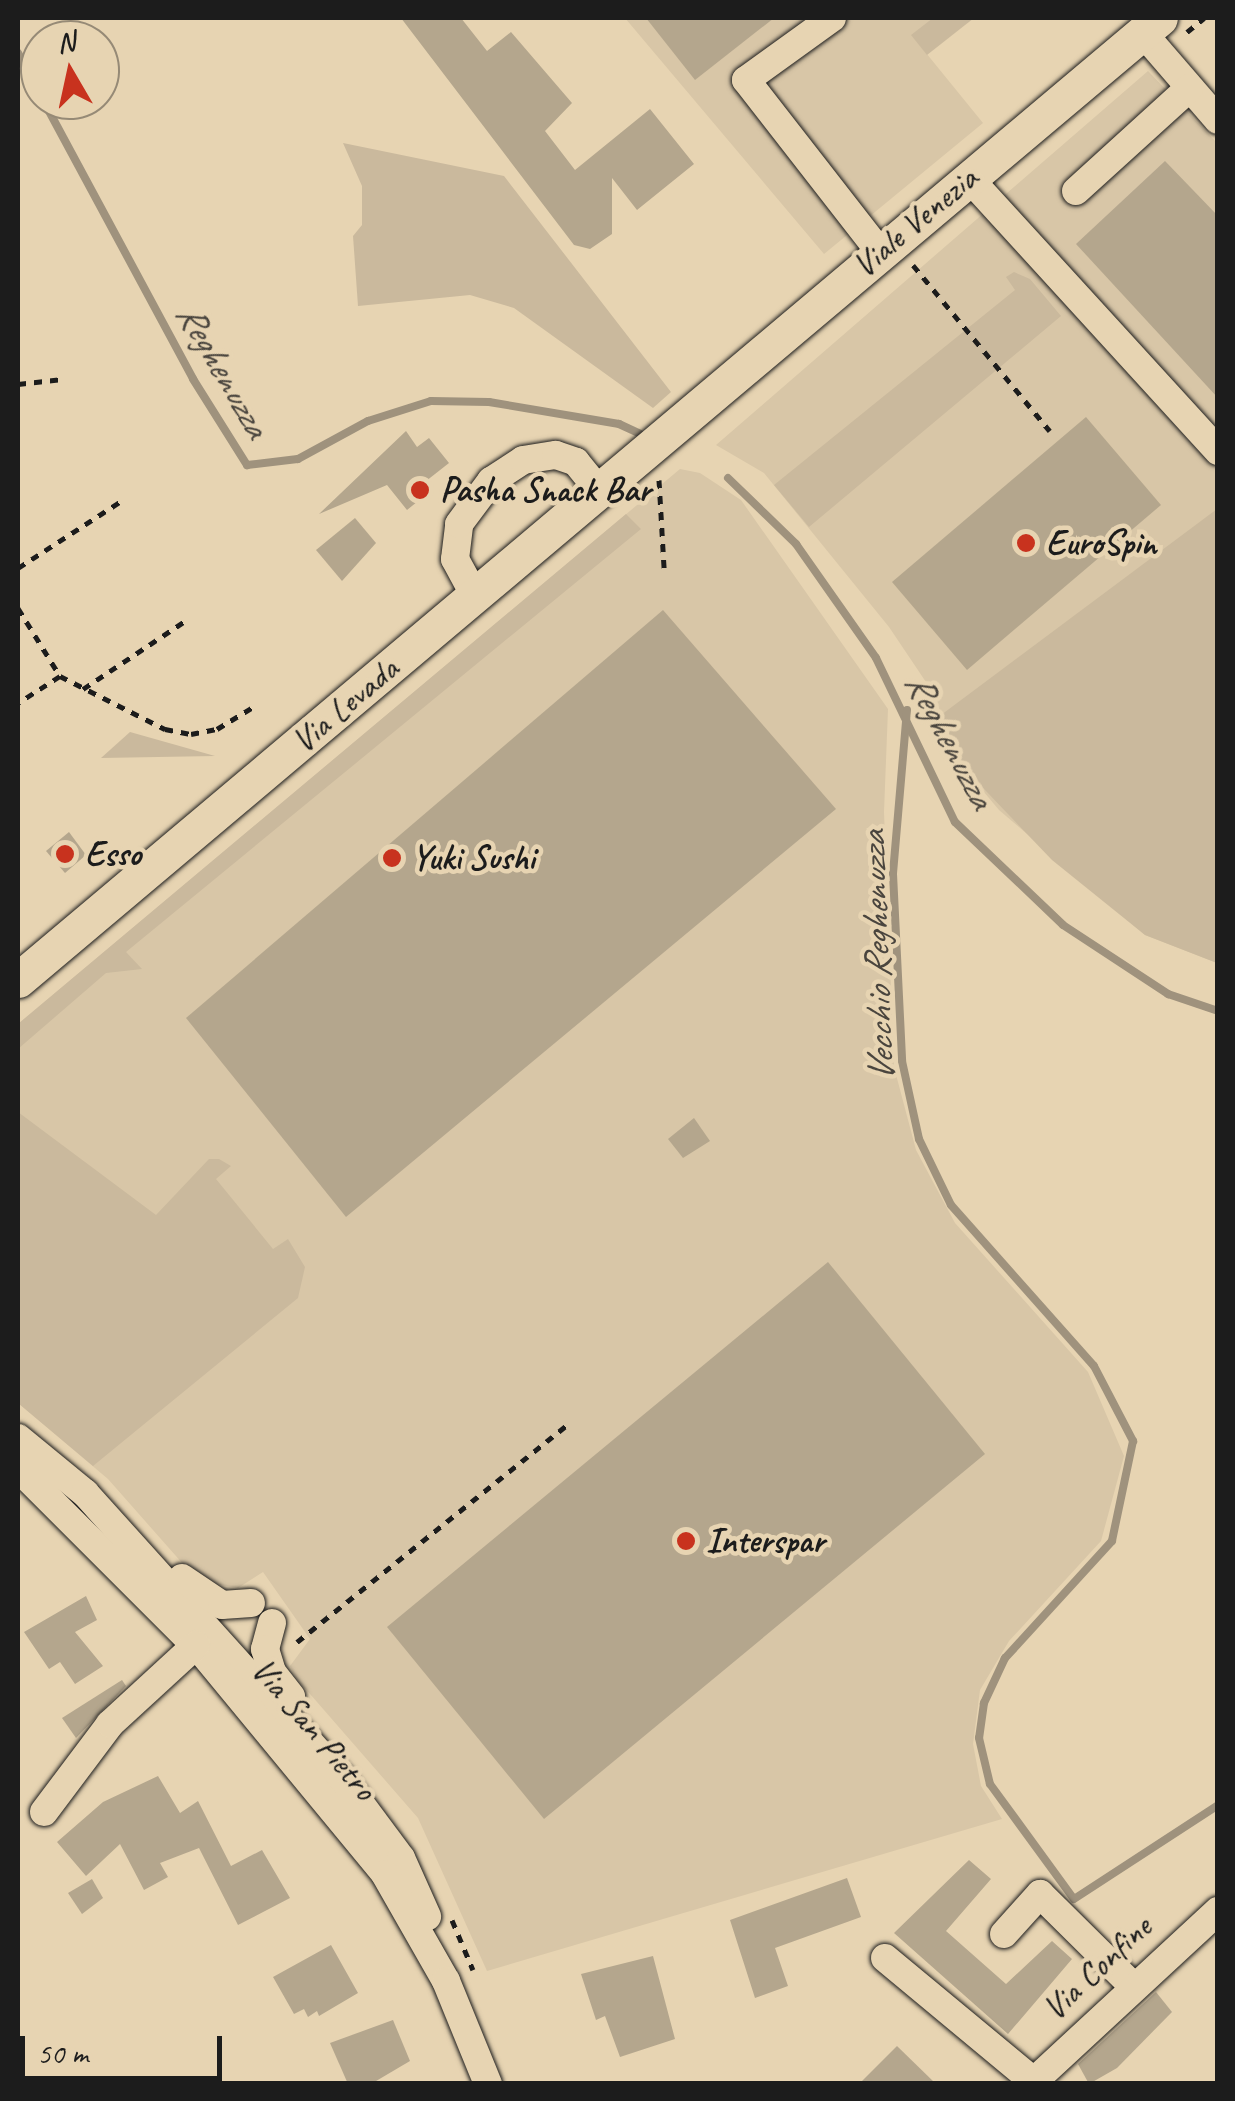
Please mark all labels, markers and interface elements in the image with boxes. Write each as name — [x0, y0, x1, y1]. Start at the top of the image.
north arrow — [20, 20, 120, 120]
text: N — [54, 23, 77, 60]
street label: Viale Venezia — [844, 157, 986, 287]
water label: Reghenuzza — [166, 295, 280, 445]
place label: Pasha Snack Bar — [440, 469, 651, 511]
marker: Pasha Snack Bar — [409, 479, 431, 501]
place label: EuroSpin — [1046, 522, 1156, 564]
marker: EuroSpin — [1015, 532, 1037, 554]
street label: Via Levada — [283, 648, 407, 762]
water label: Reghenuzza — [895, 664, 1005, 816]
water label: Vecchio Reghenuzza — [850, 831, 904, 1083]
place label: Esso — [85, 833, 141, 875]
place label: Yuki Sushi — [412, 837, 534, 879]
marker: Esso — [54, 843, 76, 865]
marker: Yuki Sushi — [381, 847, 403, 869]
place label: Interspar — [706, 1520, 824, 1562]
marker: Interspar — [675, 1530, 697, 1552]
street label: Via San Pietro — [242, 1649, 386, 1809]
street label: Via Confine — [1034, 1907, 1160, 2029]
scale bar — [25, 2016, 228, 2078]
text: 50 m — [37, 2034, 88, 2072]

